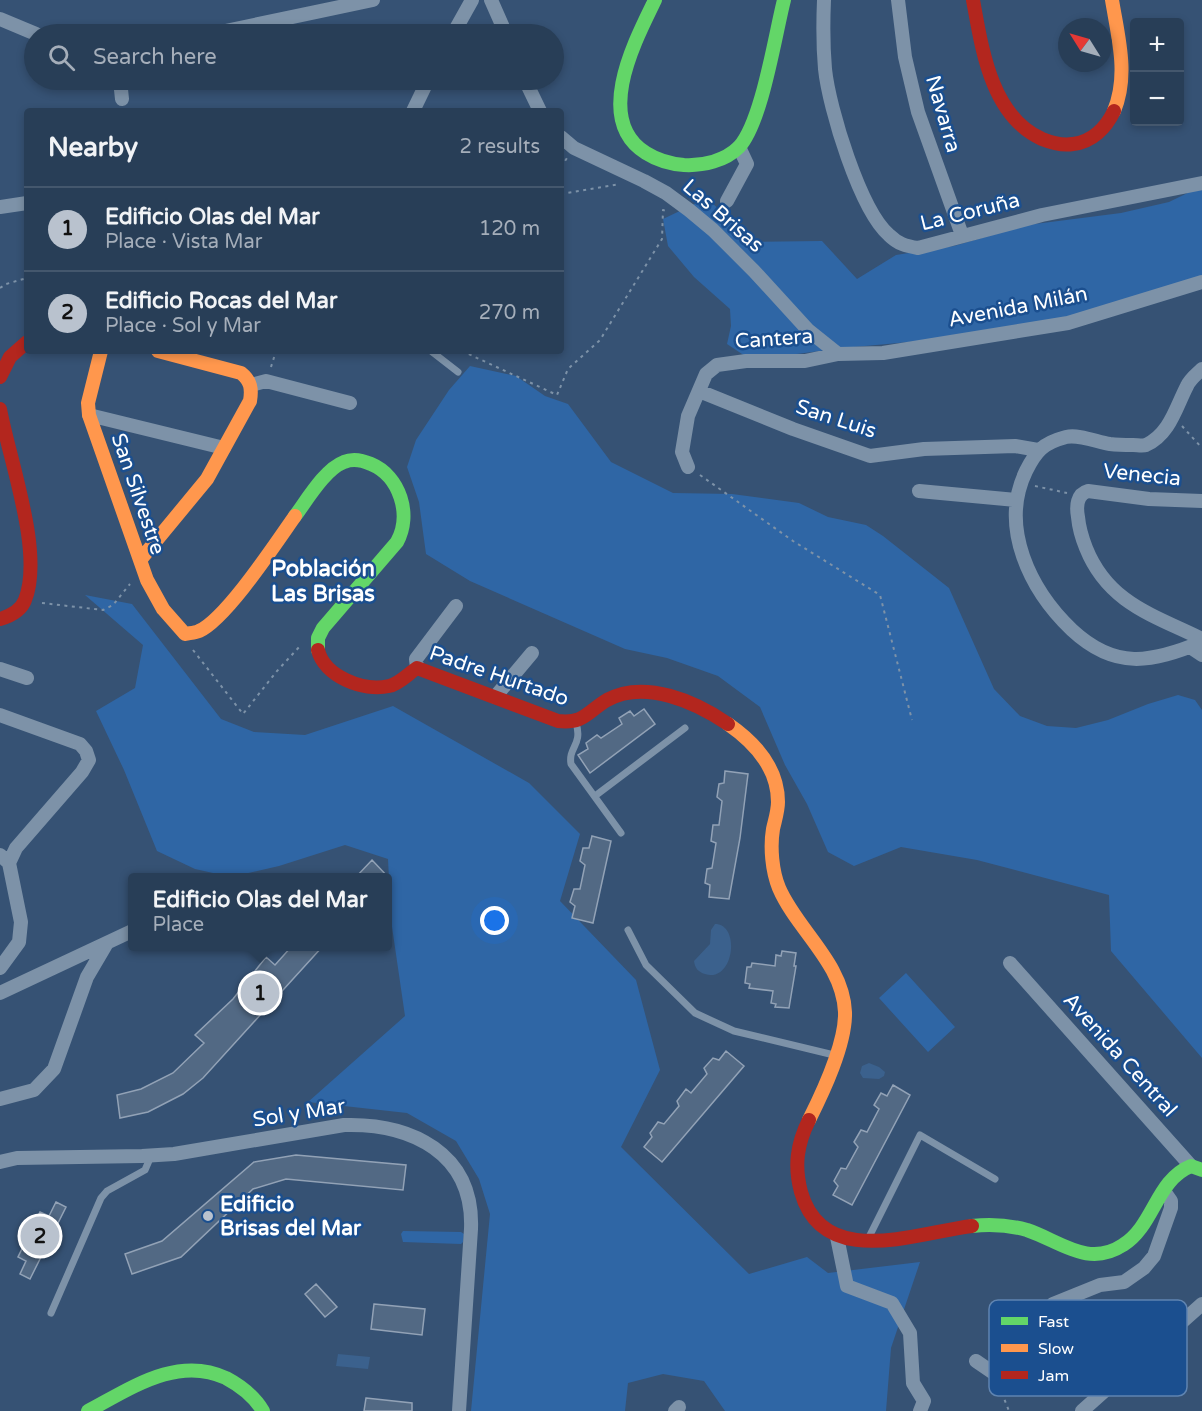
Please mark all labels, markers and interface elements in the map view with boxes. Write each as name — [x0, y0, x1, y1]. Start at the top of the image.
north arrow — [1058, 18, 1112, 72]
map controls — [1130, 18, 1184, 126]
button: + — [1130, 18, 1184, 72]
search box — [24, 24, 564, 90]
icon: search — [45, 41, 78, 74]
text: Search here — [93, 44, 217, 70]
button: − — [1130, 72, 1184, 126]
street label: Navarra — [920, 73, 966, 155]
text: Nearby — [48, 132, 138, 163]
text: 2 results — [460, 135, 540, 159]
street label: Las Brisas — [677, 174, 769, 258]
street label: La Coruña — [918, 188, 1022, 236]
text: Edificio Olas del Mar — [105, 204, 320, 230]
text: 1 — [61, 217, 74, 241]
text: 120 m — [479, 217, 540, 241]
text: Place · Vista Mar — [105, 230, 263, 254]
street label: Avenida Milán — [946, 281, 1090, 333]
text: Edificio Rocas del Mar — [105, 288, 337, 314]
text: 2 — [61, 301, 74, 325]
text: 270 m — [479, 301, 540, 325]
text: Place · Sol y Mar — [105, 314, 261, 338]
street label: Cantera — [734, 324, 814, 354]
street label: San Luis — [793, 394, 879, 444]
street label: San Silvestre — [106, 430, 170, 558]
street label: Venecia — [1102, 458, 1182, 492]
district label: Población Las Brisas — [271, 556, 375, 607]
street label: Padre Hurtado — [426, 640, 572, 712]
popup — [128, 873, 392, 951]
text: Edificio Olas del Mar — [153, 887, 367, 913]
your location — [480, 906, 509, 935]
text: Place — [153, 913, 204, 937]
pin: 1 — [240, 970, 280, 1016]
street label: Avenida Central — [1058, 988, 1182, 1122]
street label: Sol y Mar — [251, 1093, 347, 1133]
place label: Edificio Brisas del Mar — [220, 1192, 362, 1241]
marker: Edificio Brisas del Mar — [201, 1209, 215, 1223]
pin: 2 — [20, 1214, 60, 1258]
legend — [989, 1300, 1187, 1396]
text: Fast — [1038, 1312, 1069, 1332]
text: Slow — [1038, 1339, 1074, 1359]
text: Jam — [1038, 1366, 1069, 1386]

